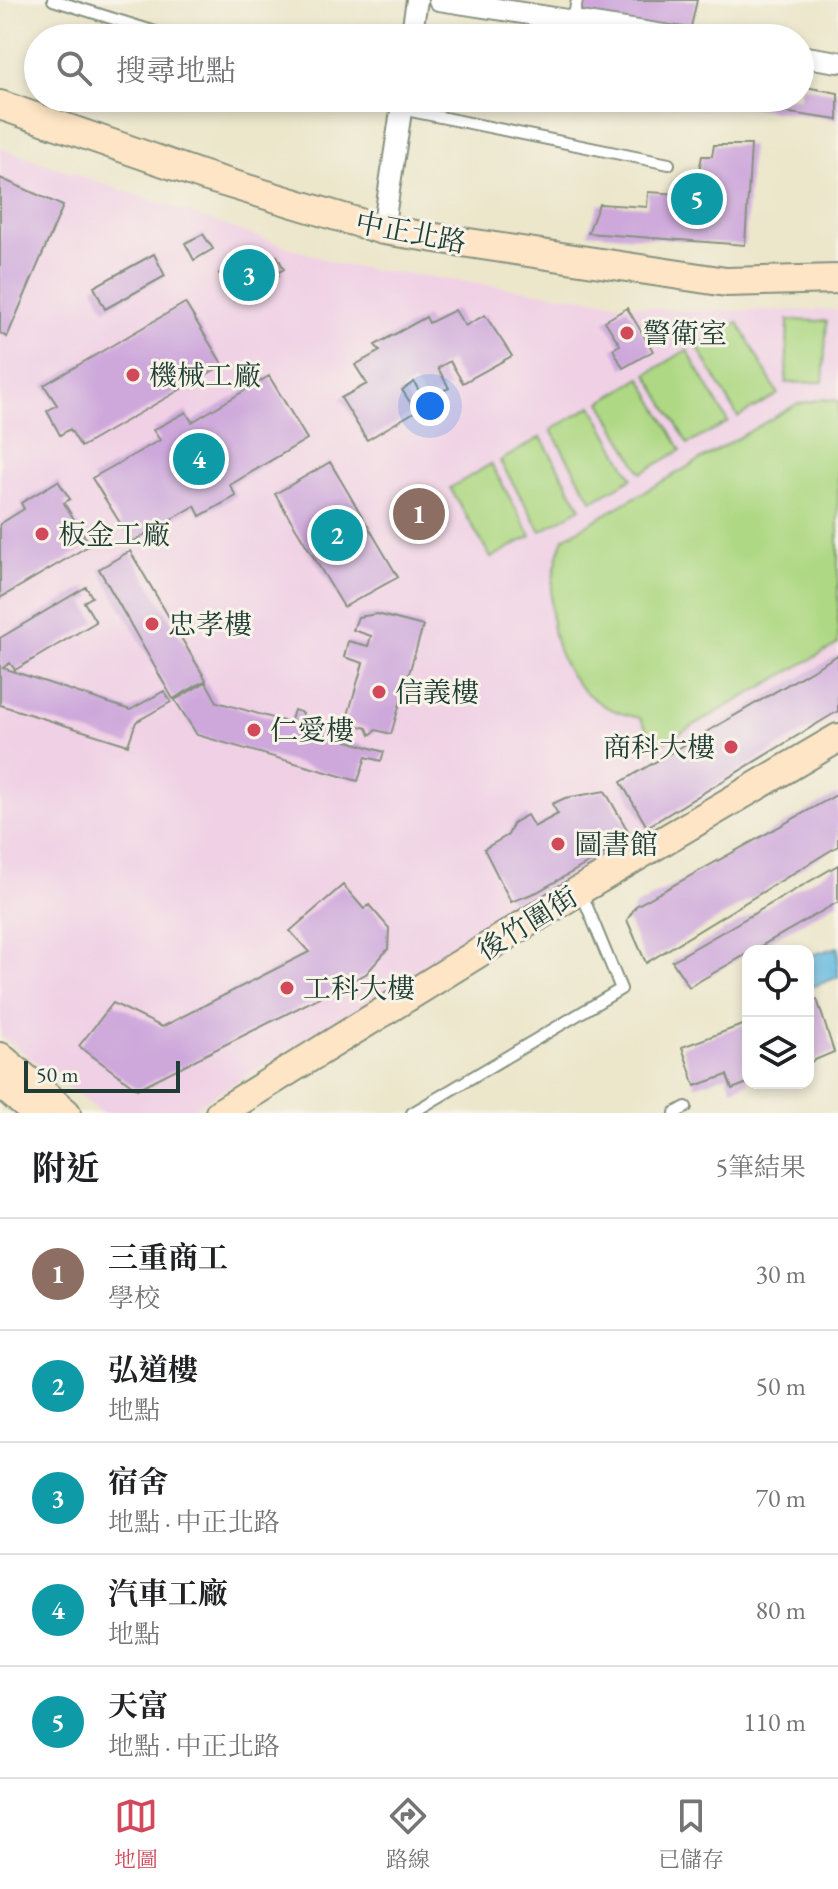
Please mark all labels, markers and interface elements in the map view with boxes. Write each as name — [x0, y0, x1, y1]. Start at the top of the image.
search box — [24, 24, 814, 112]
icon: search — [52, 46, 96, 90]
text: 搜尋地點 — [116, 51, 236, 90]
pin: 5 — [671, 169, 723, 229]
street label: 中正北路 — [353, 204, 469, 260]
pin: 3 — [223, 245, 275, 305]
place label: 警衛室 — [643, 315, 727, 351]
marker: 警衛室 — [618, 324, 636, 342]
place label: 機械工廠 — [149, 357, 261, 393]
marker: 機械工廠 — [124, 366, 142, 384]
your location — [410, 386, 450, 426]
pin: 4 — [173, 429, 225, 489]
pin: 1 — [393, 484, 445, 544]
pin: 2 — [311, 505, 363, 565]
place label: 板金工廠 — [58, 516, 170, 552]
marker: 板金工廠 — [33, 525, 51, 543]
place label: 忠孝樓 — [168, 606, 252, 642]
marker: 忠孝樓 — [143, 615, 161, 633]
place label: 信義樓 — [395, 674, 479, 710]
marker: 信義樓 — [370, 683, 388, 701]
place label: 仁愛樓 — [270, 712, 354, 748]
marker: 仁愛樓 — [245, 721, 263, 739]
place label: 商科大樓 — [603, 729, 715, 765]
marker: 商科大樓 — [722, 738, 740, 756]
place label: 圖書館 — [574, 826, 658, 862]
marker: 圖書館 — [549, 835, 567, 853]
street label: 後竹圍街 — [470, 878, 584, 968]
map controls — [742, 945, 814, 1089]
button: locate — [742, 945, 814, 1017]
place label: 工科大樓 — [303, 970, 415, 1006]
marker: 工科大樓 — [278, 979, 296, 997]
button: layers — [742, 1017, 814, 1089]
scale bar — [24, 1057, 180, 1093]
text: 50 m — [36, 1060, 79, 1089]
text: 附近 — [32, 1146, 100, 1190]
text: 5筆結果 — [716, 1150, 806, 1184]
text: 三重商工 — [108, 1238, 228, 1277]
text: 1 — [51, 1257, 65, 1291]
text: 30 m — [756, 1257, 806, 1291]
text: 學校 — [108, 1281, 160, 1315]
text: 弘道樓 — [108, 1350, 198, 1389]
text: 2 — [51, 1369, 65, 1403]
text: 50 m — [756, 1369, 806, 1403]
text: 地點 — [108, 1393, 160, 1427]
text: 宿舍 — [108, 1462, 168, 1501]
text: 3 — [51, 1481, 65, 1515]
text: 70 m — [756, 1481, 806, 1515]
text: 地點 · 中正北路 — [108, 1505, 280, 1539]
text: 汽車工廠 — [108, 1574, 228, 1613]
text: 4 — [51, 1593, 65, 1627]
text: 80 m — [756, 1593, 806, 1627]
text: 地點 — [108, 1617, 160, 1651]
text: 天富 — [108, 1686, 168, 1725]
text: 5 — [51, 1705, 65, 1739]
text: 110 m — [743, 1705, 806, 1739]
text: 地點 · 中正北路 — [108, 1729, 280, 1763]
tab: 地圖 — [114, 1794, 158, 1874]
tab: 路線 — [386, 1794, 430, 1874]
tab: 已儲存 — [658, 1794, 724, 1874]

